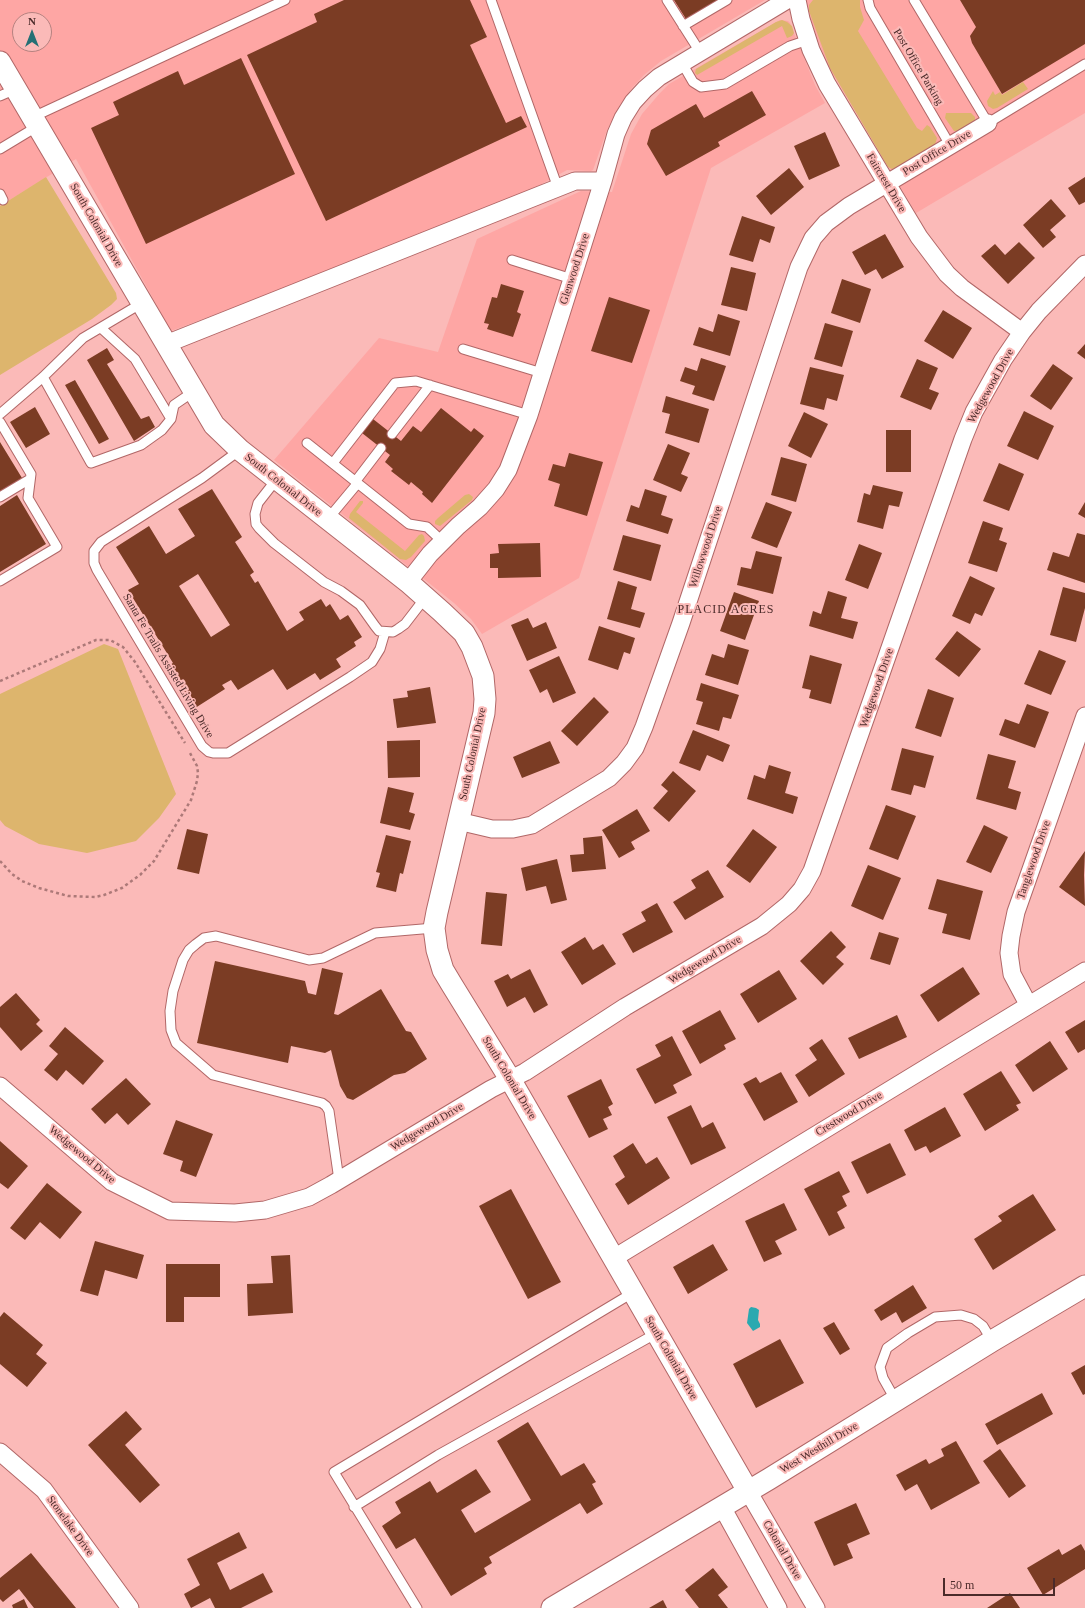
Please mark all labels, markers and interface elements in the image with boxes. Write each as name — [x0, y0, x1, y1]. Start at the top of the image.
north arrow — [12, 12, 52, 52]
text: N — [28, 15, 36, 27]
street label: Post Office Parking — [890, 27, 946, 107]
street label: Post Office Drive — [900, 127, 974, 179]
street label: Faircrest Drive — [863, 151, 909, 215]
street label: South Colonial Drive — [67, 181, 125, 269]
street label: Glenwood Drive — [557, 232, 593, 306]
street label: Wedgewood Drive — [965, 347, 1017, 425]
street label: South Colonial Drive — [242, 451, 324, 519]
street label: Willowwood Drive — [687, 505, 725, 589]
street label: Santa Fe Trails Assisted Living Drive — [120, 591, 216, 741]
district label: PLACID ACRES — [677, 603, 775, 617]
street label: Wedgewood Drive — [857, 647, 897, 729]
street label: South Colonial Drive — [457, 707, 489, 801]
street label: Tanglewood Drive — [1014, 819, 1054, 901]
street label: Wedgewood Drive — [666, 933, 744, 987]
street label: South Colonial Drive — [479, 1034, 539, 1122]
street label: Crestwood Drive — [813, 1089, 885, 1139]
street label: Wedgewood Drive — [388, 1100, 466, 1154]
street label: Wedgewood Drive — [46, 1123, 118, 1187]
street label: South Colonial Drive — [642, 1314, 700, 1402]
street label: West Westhill Drive — [778, 1420, 860, 1476]
street label: Stonelake Drive — [44, 1493, 96, 1559]
street label: Colonial Drive — [760, 1518, 804, 1582]
scale bar — [945, 1570, 1057, 1596]
text: 50 m — [950, 1578, 974, 1592]

